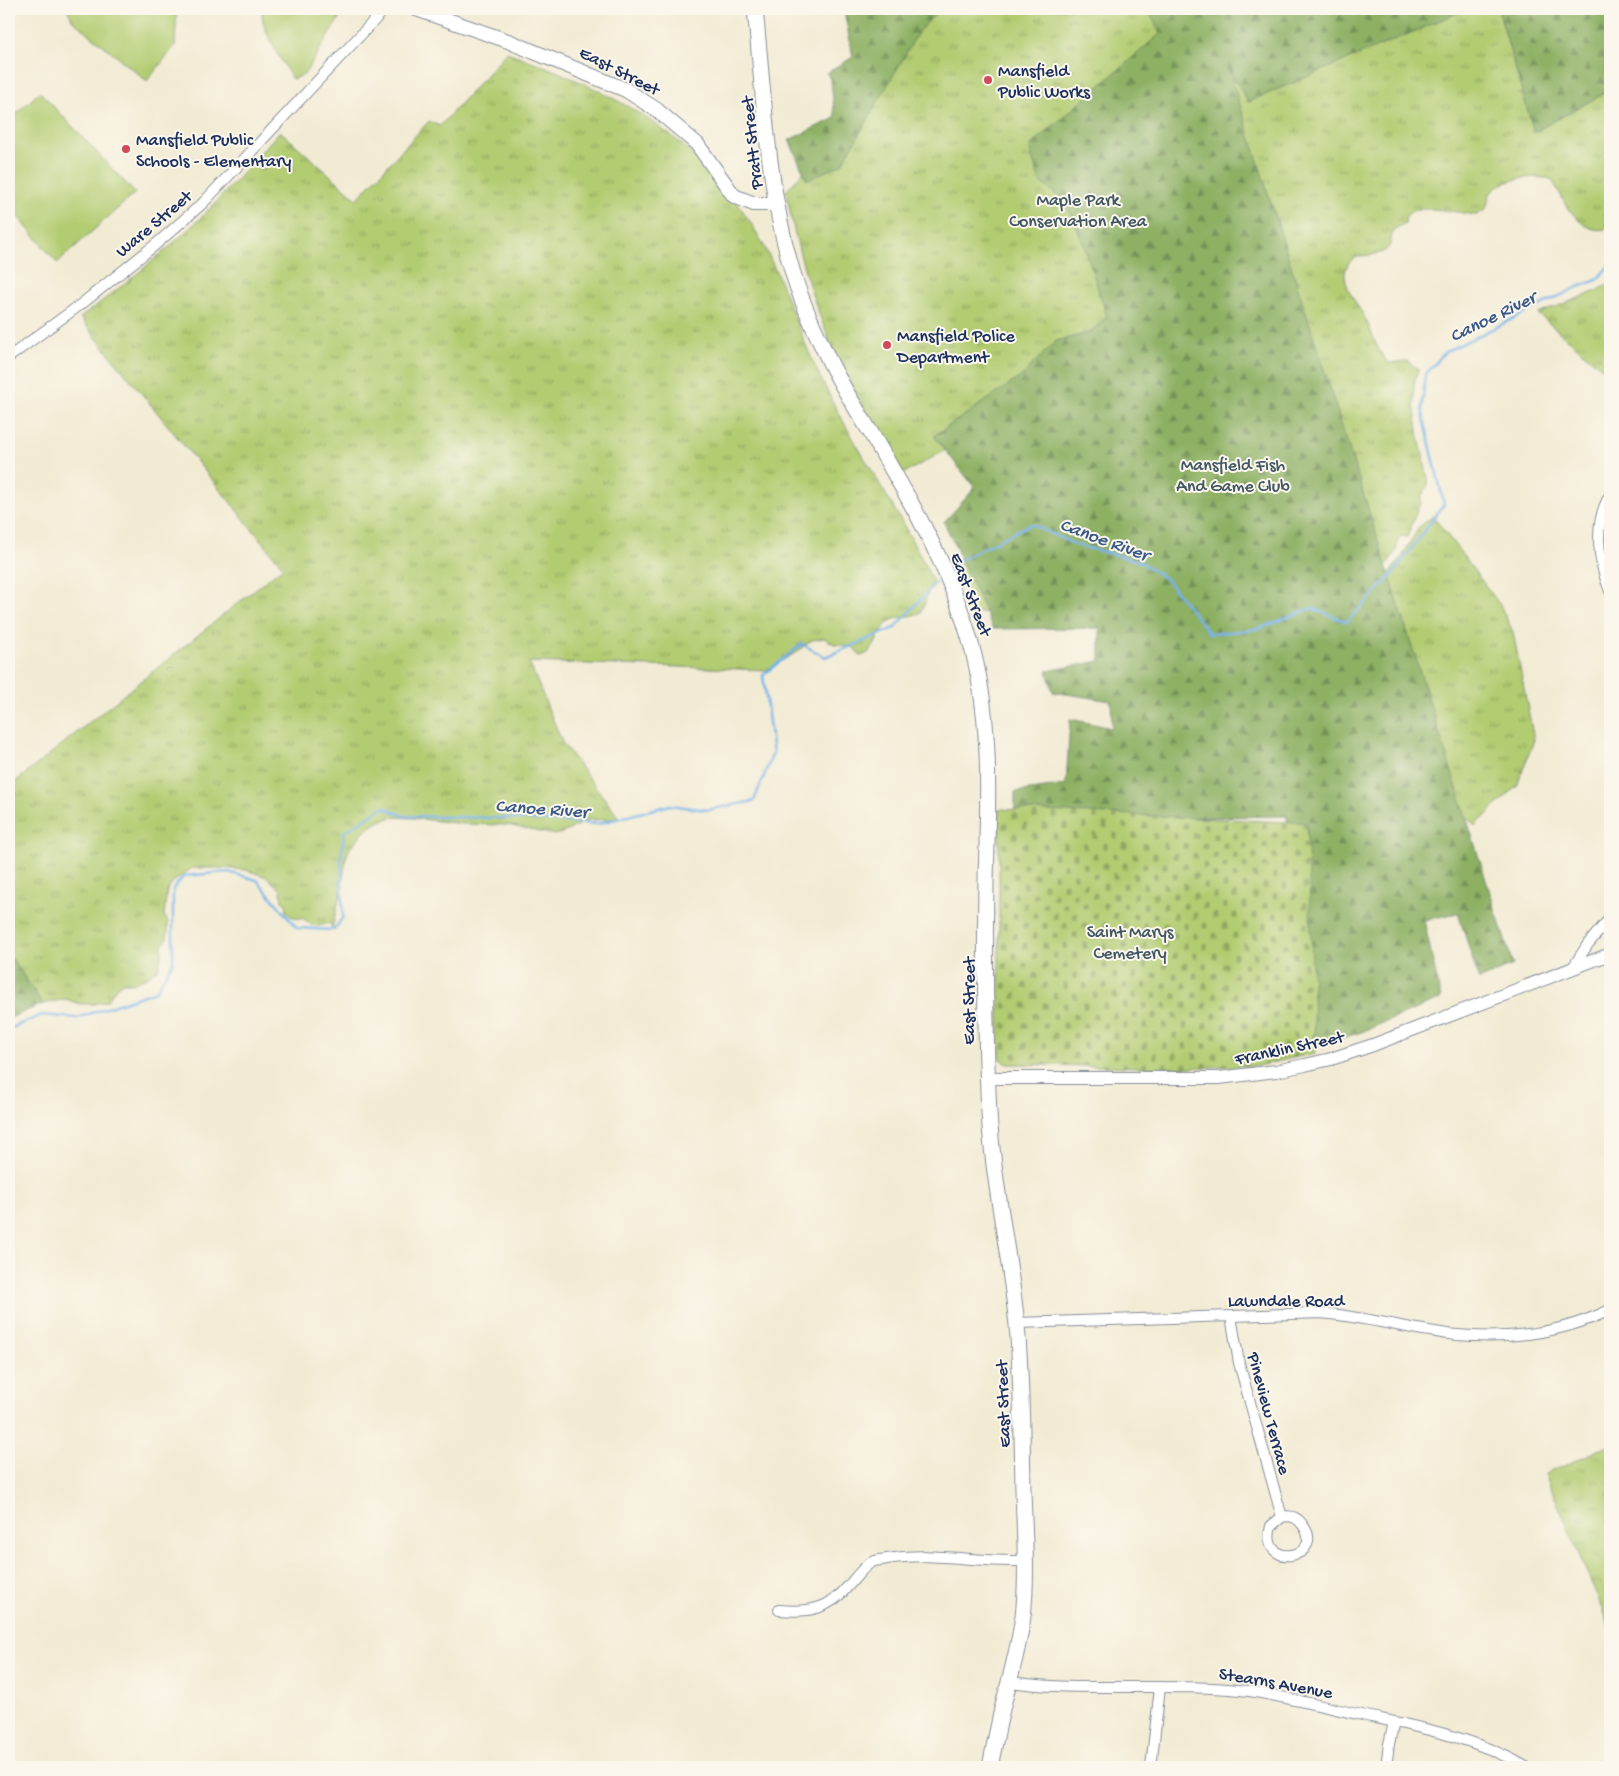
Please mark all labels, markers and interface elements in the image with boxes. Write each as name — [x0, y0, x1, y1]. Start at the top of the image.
street label: East Street — [575, 43, 664, 102]
place label: Mansfield Public Works — [997, 62, 1091, 104]
marker: Mansfield Public Works — [982, 74, 994, 86]
street label: Pratt Street — [738, 94, 769, 191]
place label: Mansfield Public Schools - Elementary — [136, 131, 291, 173]
marker: Mansfield Public Schools - Elementary — [120, 143, 132, 155]
street label: Ware Street — [112, 186, 198, 263]
park label: Maple Park Conservation Area — [1009, 191, 1148, 233]
water label: Canoe River — [1447, 286, 1544, 349]
place label: Mansfield Police Department — [896, 327, 1015, 369]
marker: Mansfield Police Department — [881, 339, 893, 351]
park label: Mansfield Fish And Game Club — [1176, 456, 1290, 498]
water label: Canoe River — [1056, 515, 1155, 569]
street label: East Street — [944, 550, 996, 641]
water label: Canoe River — [495, 796, 593, 826]
park label: Saint Marys Cemetery — [1087, 923, 1175, 965]
street label: East Street — [960, 956, 981, 1045]
street label: Franklin Street — [1232, 1027, 1348, 1071]
street label: Lawndale Road — [1228, 1292, 1346, 1313]
street label: Pineview Terrace — [1241, 1349, 1294, 1478]
street label: East Street — [992, 1358, 1017, 1448]
street label: Stearns Avenue — [1217, 1664, 1335, 1705]

